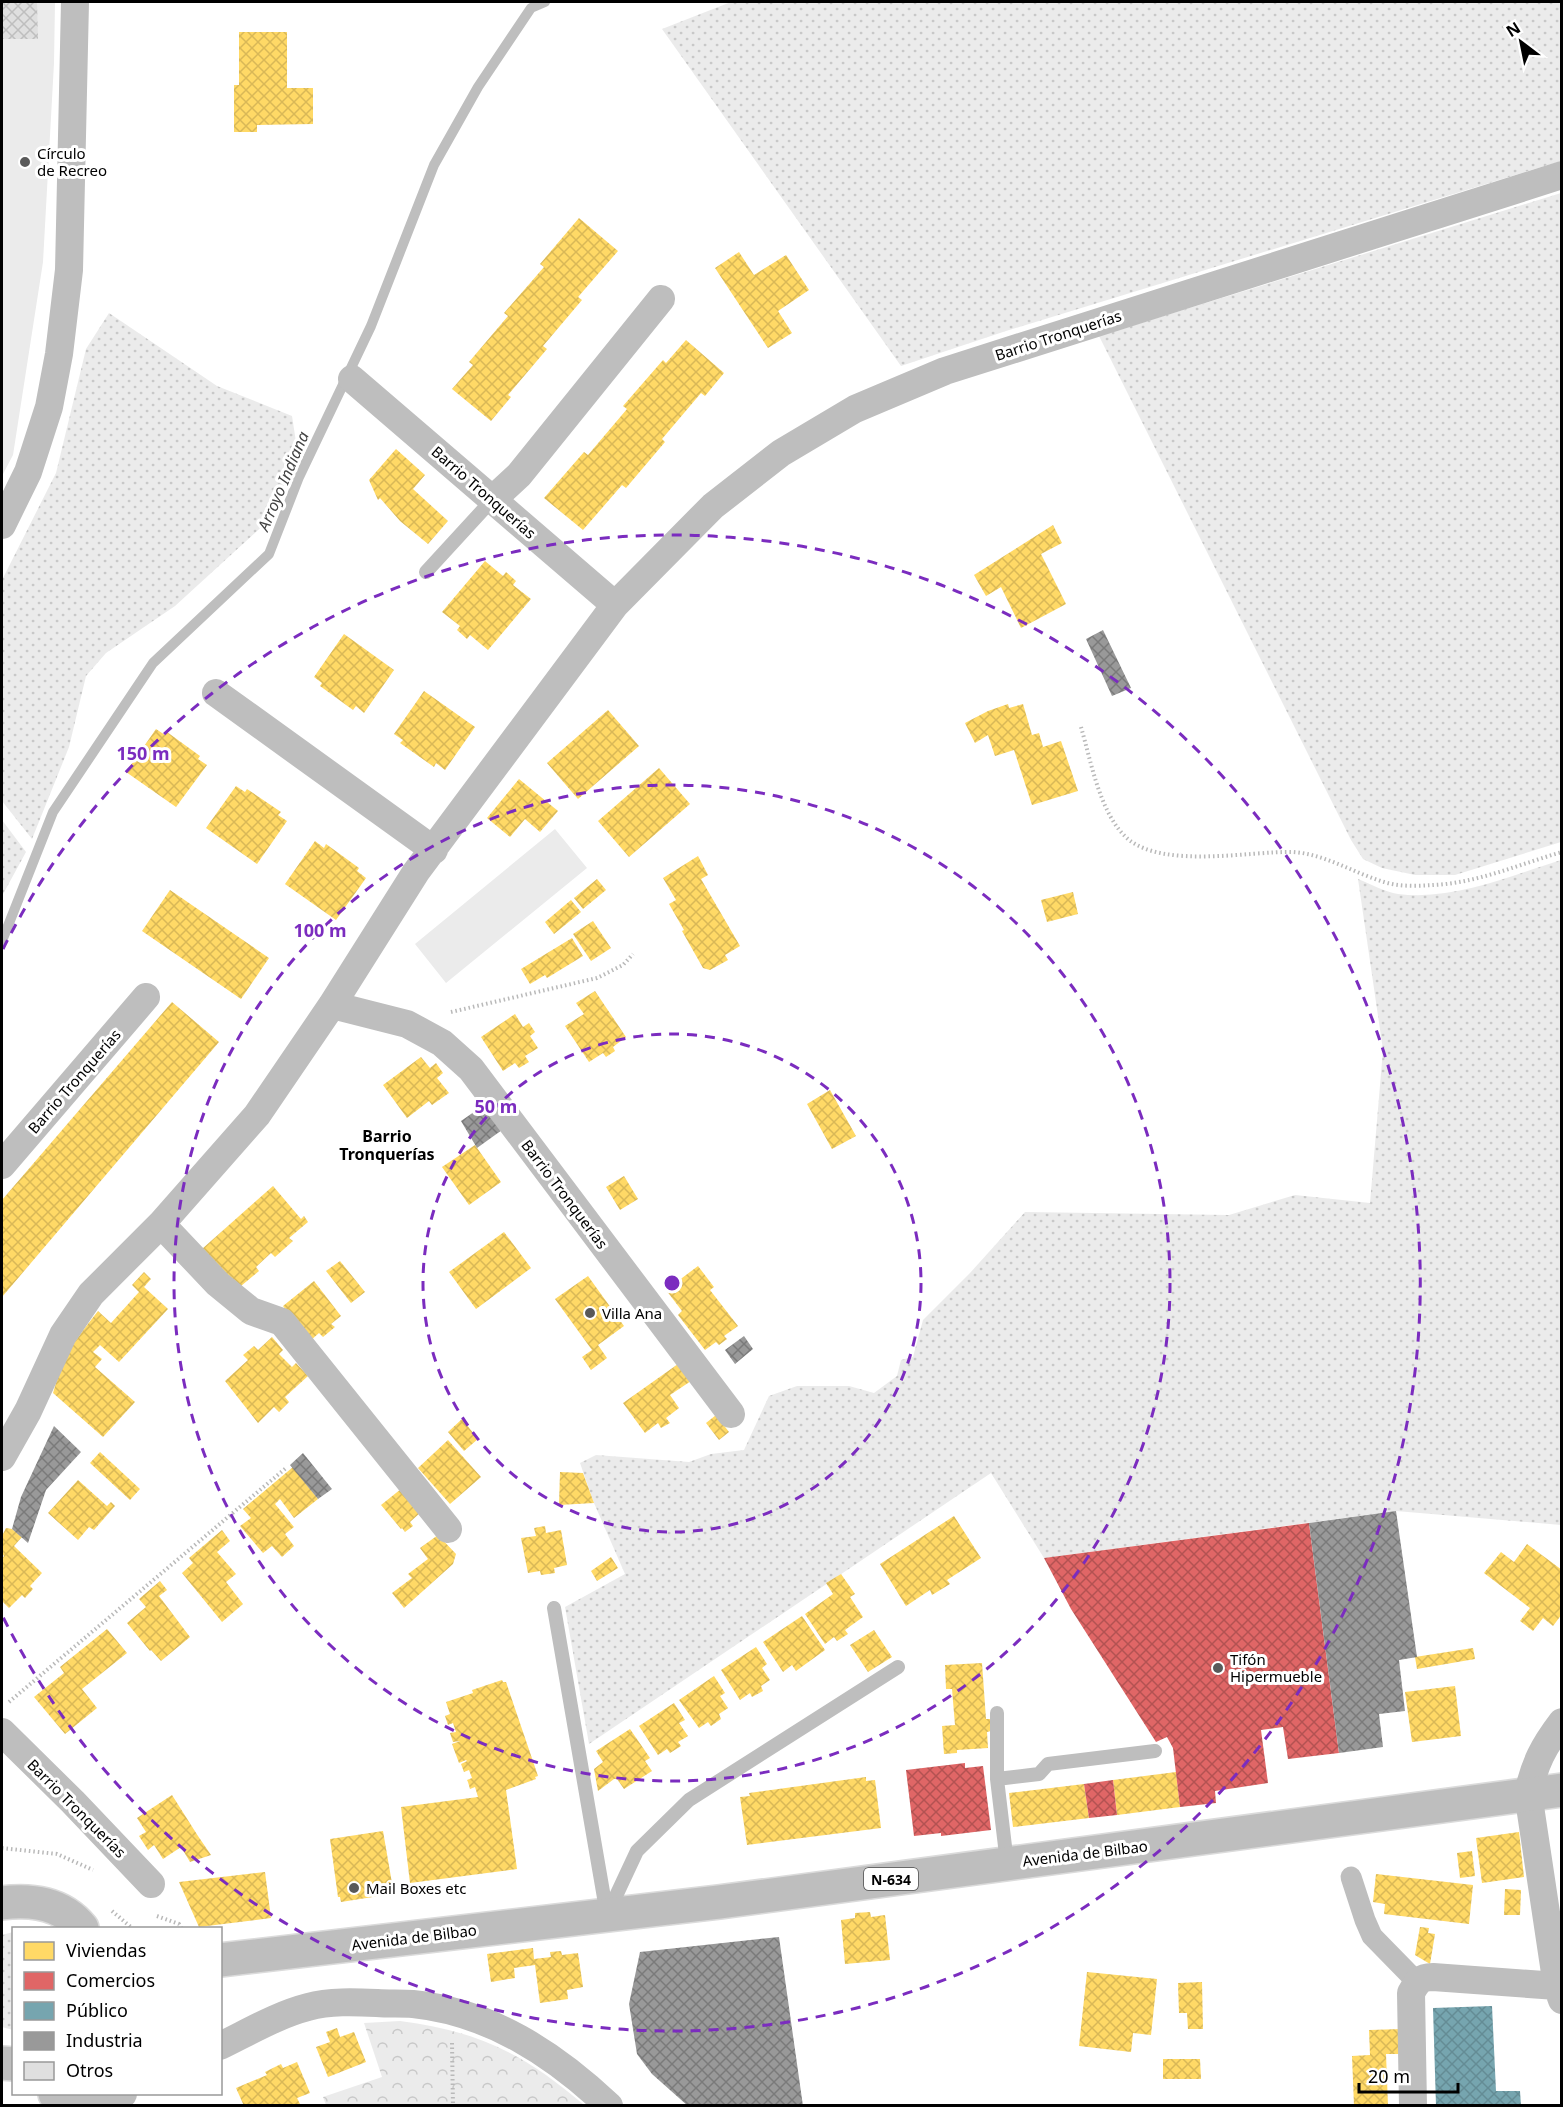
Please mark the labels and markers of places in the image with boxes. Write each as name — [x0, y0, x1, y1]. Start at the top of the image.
place label: Círculo de Recreo — [37, 143, 107, 180]
marker: Círculo de Recreo — [18, 155, 32, 169]
centre of rings — [662, 1273, 682, 1293]
place label: Villa Ana — [602, 1303, 662, 1323]
marker: Villa Ana — [583, 1306, 597, 1320]
place label: Tifón Hipermueble — [1230, 1649, 1322, 1686]
marker: Tifón Hipermueble — [1211, 1661, 1225, 1675]
place label: Mail Boxes etc — [366, 1878, 466, 1898]
marker: Mail Boxes etc — [347, 1881, 361, 1895]

